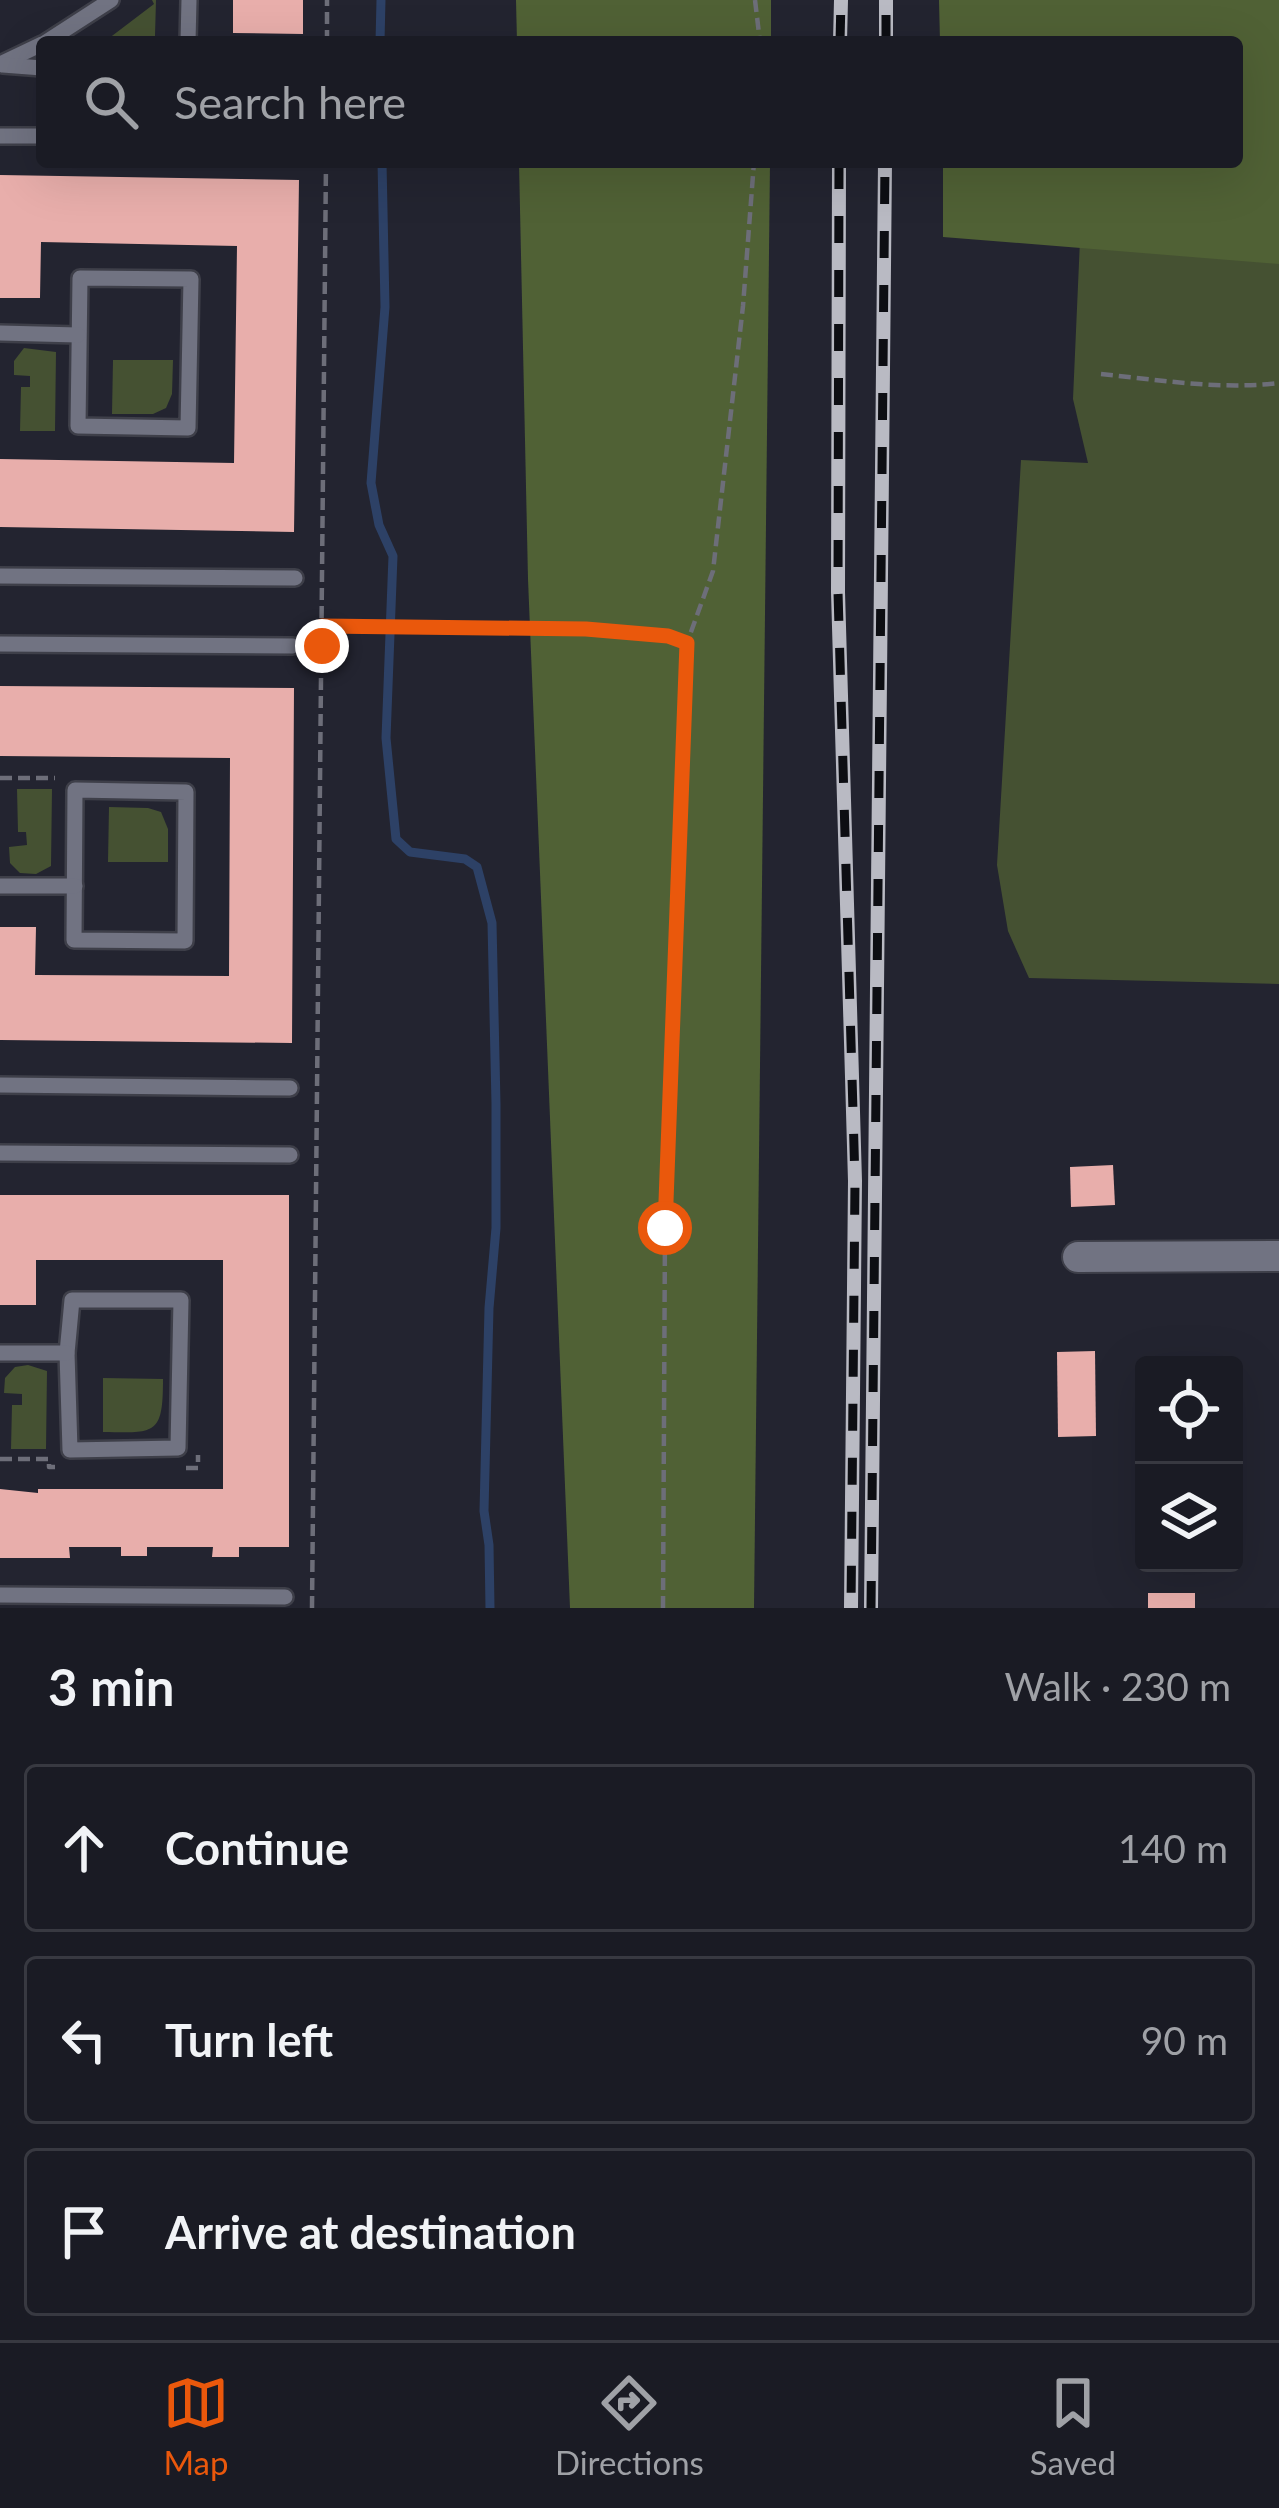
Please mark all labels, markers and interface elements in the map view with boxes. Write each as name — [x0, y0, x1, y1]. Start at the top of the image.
search box — [36, 36, 1243, 168]
icon: search — [78, 69, 144, 135]
text: Search here — [174, 75, 406, 129]
route end — [295, 619, 349, 673]
route start — [638, 1201, 692, 1255]
map controls — [1135, 1356, 1243, 1572]
button: locate — [1135, 1356, 1243, 1464]
button: layers — [1135, 1464, 1243, 1572]
text: 3 min — [48, 1656, 174, 1717]
text: Walk · 230 m — [1004, 1663, 1231, 1709]
icon: ahead — [51, 1815, 117, 1881]
text: Continue — [165, 1821, 349, 1875]
text: 140 m — [1118, 1825, 1228, 1871]
icon: left — [51, 2007, 117, 2073]
text: Turn left — [165, 2013, 333, 2067]
text: 90 m — [1141, 2017, 1228, 2063]
icon: arrive — [51, 2199, 117, 2265]
text: Arrive at destination — [165, 2205, 576, 2259]
tab: Map — [163, 2370, 229, 2482]
tab: Directions — [555, 2370, 704, 2482]
tab: Saved — [1030, 2370, 1116, 2482]

